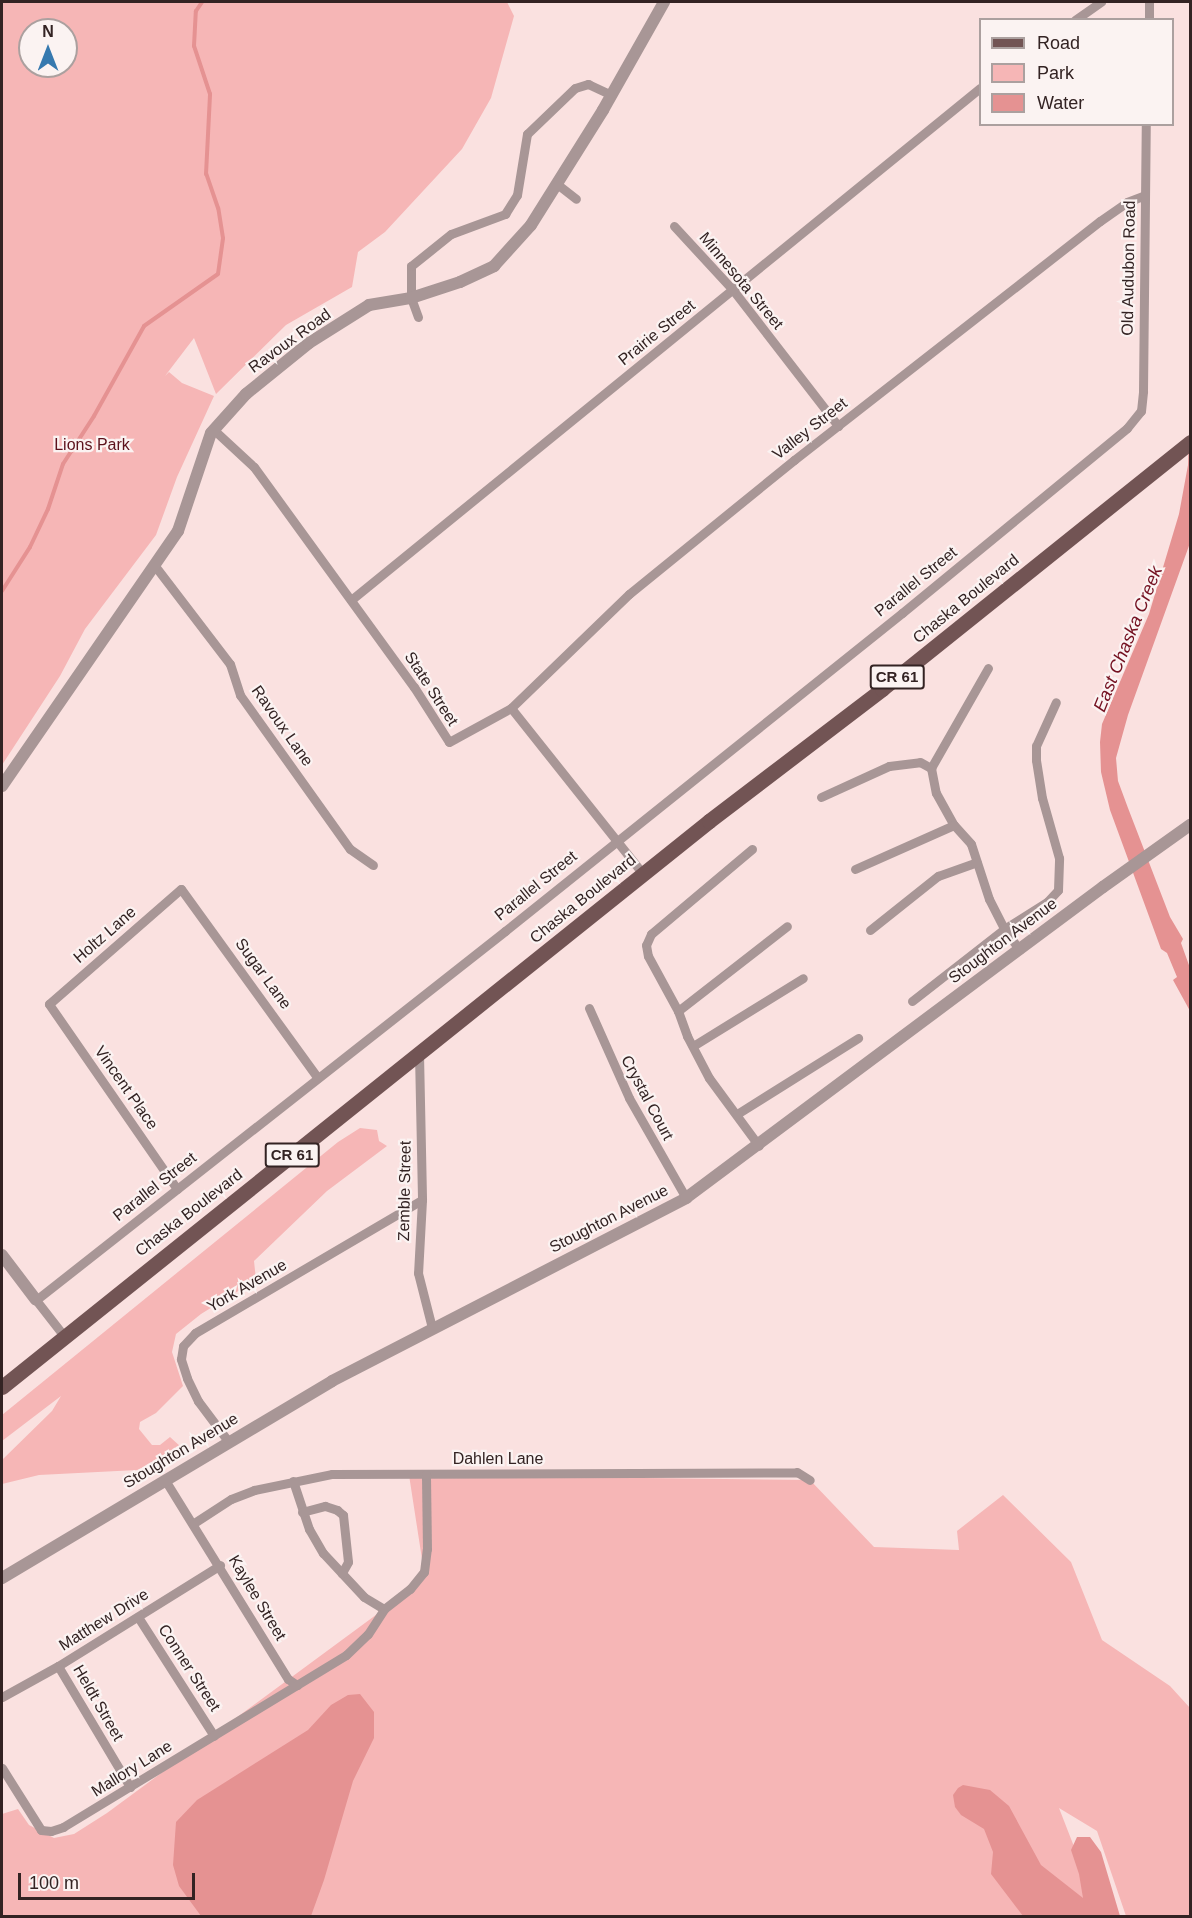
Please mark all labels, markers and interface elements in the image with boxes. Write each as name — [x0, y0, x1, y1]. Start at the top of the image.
north arrow — [18, 18, 78, 78]
legend — [979, 18, 1174, 126]
text: N — [42, 23, 54, 40]
text: Road — [1037, 33, 1080, 53]
text: Park — [1037, 63, 1074, 83]
text: Water — [1037, 93, 1084, 113]
street label: Old Audubon Road — [1118, 200, 1140, 336]
street label: Minnesota Street — [695, 229, 787, 333]
street label: Prairie Street — [615, 296, 699, 370]
street label: Ravoux Road — [245, 305, 335, 377]
street label: Valley Street — [769, 394, 851, 464]
park label: Lions Park — [54, 435, 130, 455]
street label: Parallel Street — [871, 543, 961, 621]
street label: Chaska Boulevard — [909, 550, 1023, 648]
water label: East Chaska Creek — [1089, 563, 1167, 715]
street label: State Street — [400, 648, 462, 730]
road number: CR 61 — [868, 665, 926, 689]
street label: Ravoux Lane — [247, 682, 317, 770]
street label: Parallel Street — [491, 847, 581, 925]
street label: Chaska Boulevard — [526, 850, 640, 948]
street label: Stoughton Avenue — [945, 894, 1061, 988]
street label: Holtz Lane — [70, 903, 140, 967]
street label: Sugar Lane — [231, 935, 295, 1013]
street label: Vincent Place — [90, 1043, 162, 1133]
street label: Crystal Court — [617, 1052, 677, 1144]
street label: Zemble Street — [395, 1141, 415, 1241]
road number: CR 61 — [264, 1143, 320, 1167]
street label: Parallel Street — [109, 1149, 201, 1225]
street label: Chaska Boulevard — [132, 1165, 246, 1261]
street label: Stoughton Avenue — [546, 1181, 672, 1257]
street label: York Avenue — [203, 1255, 291, 1317]
street label: Stoughton Avenue — [120, 1409, 242, 1493]
street label: Dahlen Lane — [453, 1449, 543, 1469]
street label: Kaylee Street — [224, 1552, 290, 1644]
street label: Matthew Drive — [56, 1585, 152, 1655]
street label: Conner Street — [154, 1621, 224, 1715]
street label: Heldt Street — [69, 1662, 127, 1744]
street label: Mallory Lane — [88, 1737, 176, 1801]
scale bar — [21, 1861, 198, 1899]
text: 100 m — [29, 1873, 79, 1893]

